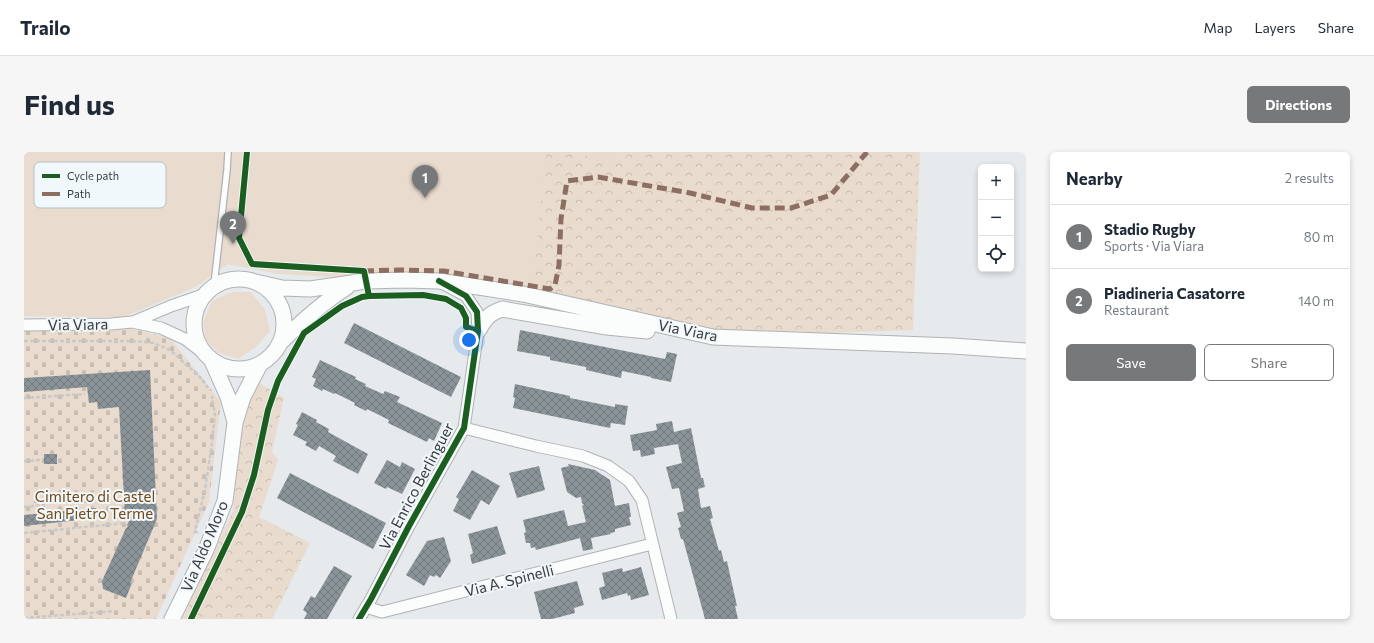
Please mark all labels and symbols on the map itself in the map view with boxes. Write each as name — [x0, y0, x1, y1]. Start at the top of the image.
legend — [34, 162, 166, 208]
pin: 1 — [412, 165, 438, 198]
text: Cycle path — [67, 169, 119, 182]
text: Path — [67, 187, 90, 200]
pin: 2 — [220, 211, 246, 244]
street label: Via Viara — [48, 314, 108, 334]
street label: Via Viara — [657, 315, 719, 345]
your location — [459, 330, 479, 350]
street label: Via Enrico Berlinguer — [375, 419, 457, 553]
park label: Cimitero di Castel San Pietro Terme — [35, 487, 155, 522]
street label: Via Aldo Moro — [177, 498, 231, 594]
street label: Via A. Spinelli — [463, 560, 555, 600]

